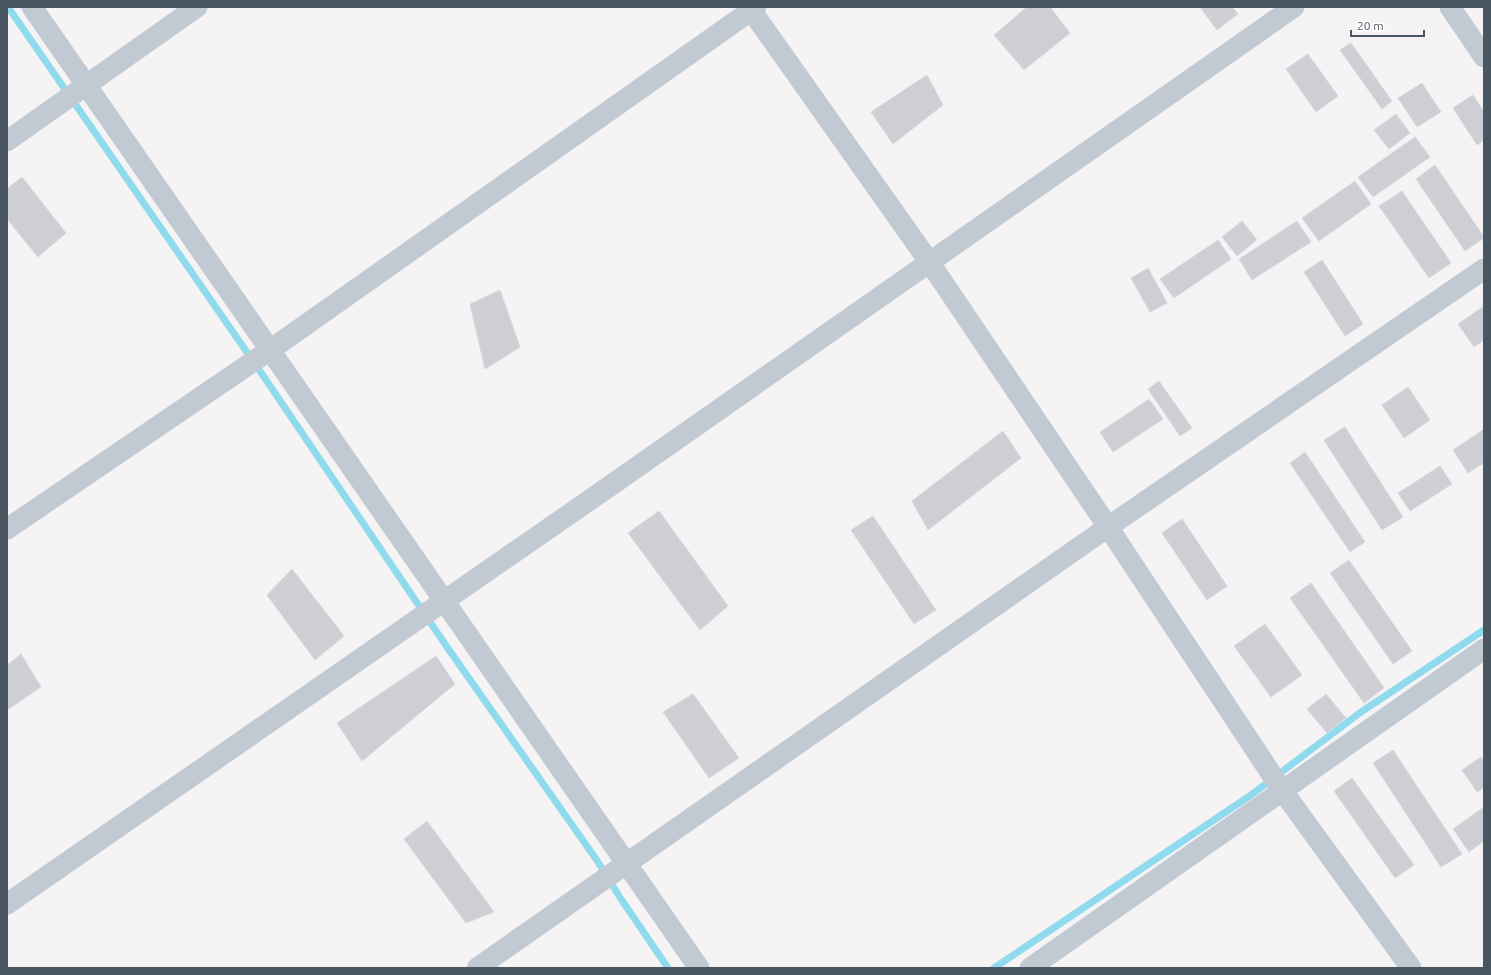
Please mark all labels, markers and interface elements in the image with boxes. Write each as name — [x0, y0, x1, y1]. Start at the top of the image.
scale bar — [1351, 12, 1424, 38]
text: 20 m — [1357, 19, 1384, 32]

